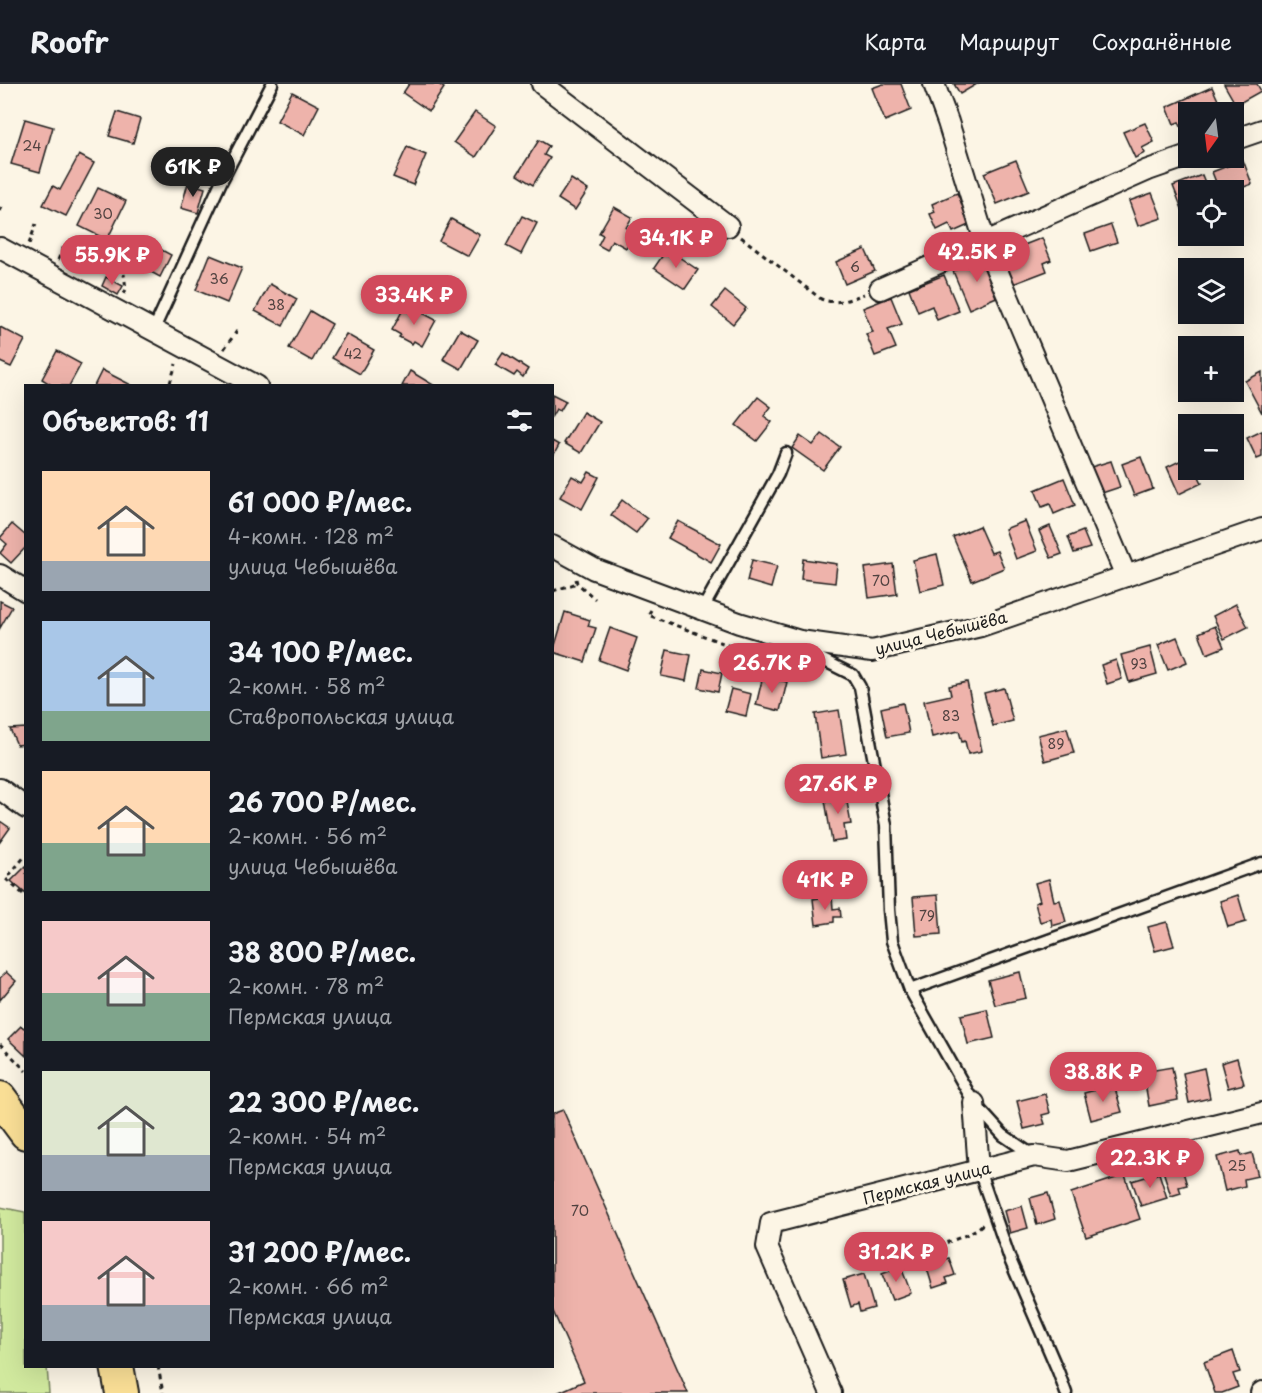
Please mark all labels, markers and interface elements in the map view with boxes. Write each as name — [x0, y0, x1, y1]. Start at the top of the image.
text: Roofr — [30, 20, 109, 63]
text: Карта — [865, 25, 926, 57]
text: Маршрут — [959, 25, 1059, 57]
text: Сохранённые — [1092, 25, 1232, 57]
north arrow — [1178, 102, 1244, 168]
map controls — [1178, 102, 1244, 480]
house number: 24 — [23, 135, 41, 156]
pin: 61K ₽ — [151, 147, 235, 198]
text: 61K ₽ — [165, 151, 221, 181]
button: locate — [1178, 180, 1244, 246]
house number: 30 — [93, 203, 113, 224]
pin: 34.1K ₽ — [621, 218, 731, 269]
text: 34.1K ₽ — [639, 222, 713, 252]
pin: 42.5K ₽ — [922, 232, 1032, 283]
pin: 55.9K ₽ — [57, 235, 167, 286]
text: 42.5K ₽ — [938, 236, 1016, 266]
text: 55.9K ₽ — [74, 239, 150, 269]
house number: 6 — [850, 256, 860, 277]
button: layers — [1178, 258, 1244, 324]
house number: 36 — [209, 268, 229, 289]
pin: 33.4K ₽ — [359, 275, 469, 326]
text: 33.4K ₽ — [375, 279, 453, 309]
house number: 38 — [267, 294, 285, 315]
button: + — [1178, 336, 1244, 402]
house number: 42 — [344, 343, 362, 364]
text: Объектов: 11 — [42, 401, 209, 440]
icon: filters — [503, 404, 536, 437]
button: − — [1178, 414, 1244, 480]
text: 61 000 ₽/мес. — [228, 482, 413, 521]
icon: home — [90, 495, 162, 567]
text: 4-комн. · 128 m² — [228, 521, 394, 551]
text: улица Чебышёва — [228, 551, 398, 581]
house number: 70 — [872, 570, 890, 591]
street label: улица Чебышёва — [872, 604, 1010, 660]
text: 34 100 ₽/мес. — [228, 632, 413, 671]
pin: 26.7K ₽ — [717, 643, 827, 694]
icon: home — [90, 645, 162, 717]
text: 26.7K ₽ — [733, 647, 811, 677]
house number: 93 — [1130, 653, 1148, 674]
text: 2-комн. · 58 m² — [228, 671, 386, 701]
text: Ставропольская улица — [228, 701, 454, 731]
house number: 83 — [942, 705, 960, 726]
house number: 89 — [1048, 733, 1064, 754]
pin: 27.6K ₽ — [783, 764, 893, 815]
text: 27.6K ₽ — [799, 768, 877, 798]
text: 26 700 ₽/мес. — [228, 782, 417, 821]
icon: home — [90, 795, 162, 867]
text: 2-комн. · 56 m² — [228, 821, 387, 851]
text: улица Чебышёва — [228, 851, 398, 881]
pin: 41K ₽ — [783, 860, 867, 911]
text: 41K ₽ — [796, 864, 854, 894]
house number: 79 — [919, 905, 935, 926]
text: 38 800 ₽/мес. — [228, 932, 416, 971]
icon: home — [90, 945, 162, 1017]
text: 2-комн. · 78 m² — [228, 971, 384, 1001]
text: Пермская улица — [228, 1001, 392, 1031]
pin: 38.8K ₽ — [1048, 1052, 1158, 1103]
text: 38.8K ₽ — [1064, 1056, 1142, 1086]
text: 22 300 ₽/мес. — [228, 1082, 419, 1121]
icon: home — [90, 1095, 162, 1167]
text: 2-комн. · 54 m² — [228, 1121, 386, 1151]
pin: 22.3K ₽ — [1095, 1138, 1205, 1189]
text: 22.3K ₽ — [1110, 1142, 1190, 1172]
text: Пермская улица — [228, 1151, 392, 1181]
street label: Пермская улица — [860, 1155, 993, 1210]
house number: 25 — [1228, 1155, 1246, 1176]
house number: 70 — [571, 1200, 589, 1221]
text: 31 200 ₽/мес. — [228, 1232, 411, 1271]
pin: 31.2K ₽ — [841, 1232, 951, 1283]
text: 31.2K ₽ — [858, 1236, 934, 1266]
icon: home — [90, 1245, 162, 1317]
text: 2-комн. · 66 m² — [228, 1271, 389, 1301]
text: Пермская улица — [228, 1301, 392, 1331]

